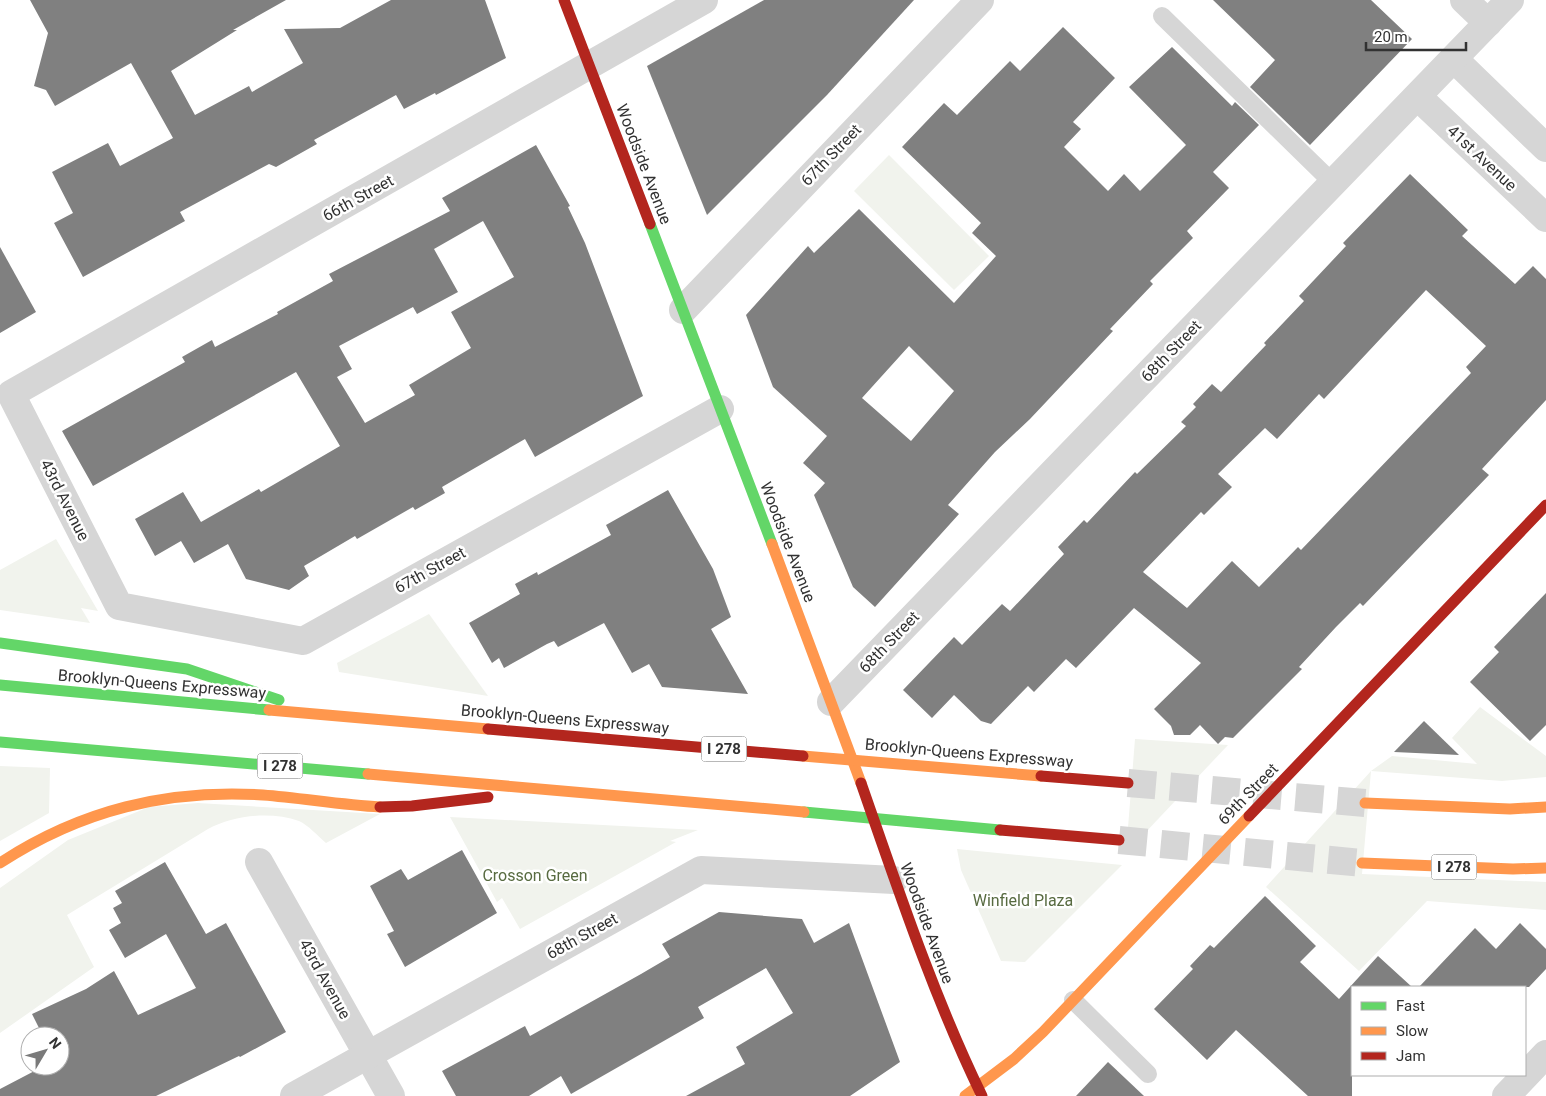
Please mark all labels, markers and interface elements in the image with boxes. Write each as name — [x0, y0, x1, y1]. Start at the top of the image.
scale bar — [1366, 20, 1466, 52]
text: 20 m — [1374, 28, 1408, 46]
street label: Woodside Avenue — [612, 101, 676, 227]
street label: 67th Street — [797, 120, 865, 190]
street label: 41st Avenue — [1443, 121, 1521, 195]
street label: 66th Street — [319, 171, 397, 225]
street label: 68th Street — [1137, 316, 1205, 386]
street label: 43rd Avenue — [36, 456, 94, 544]
street label: Woodside Avenue — [756, 479, 820, 605]
street label: 67th Street — [391, 543, 469, 597]
street label: 68th Street — [855, 607, 923, 677]
street label: Brooklyn-Queens Expressway — [57, 665, 267, 703]
street label: Brooklyn-Queens Expressway — [460, 700, 670, 738]
street label: Brooklyn-Queens Expressway — [864, 734, 1074, 772]
road number: I 278 — [702, 736, 746, 762]
road number: I 278 — [258, 754, 302, 778]
street label: 69th Street — [1214, 759, 1282, 829]
road number: I 278 — [1432, 854, 1476, 880]
street label: Woodside Avenue — [896, 860, 958, 986]
park label: Crosson Green — [482, 866, 588, 885]
park label: Winfield Plaza — [973, 891, 1073, 910]
street label: 68th Street — [543, 909, 621, 963]
street label: 43rd Avenue — [295, 936, 355, 1022]
legend — [1351, 986, 1526, 1076]
text: Fast — [1396, 997, 1425, 1015]
text: Slow — [1396, 1022, 1428, 1040]
north arrow — [20, 1026, 70, 1076]
text: N — [46, 1034, 65, 1052]
text: Jam — [1396, 1047, 1426, 1065]

